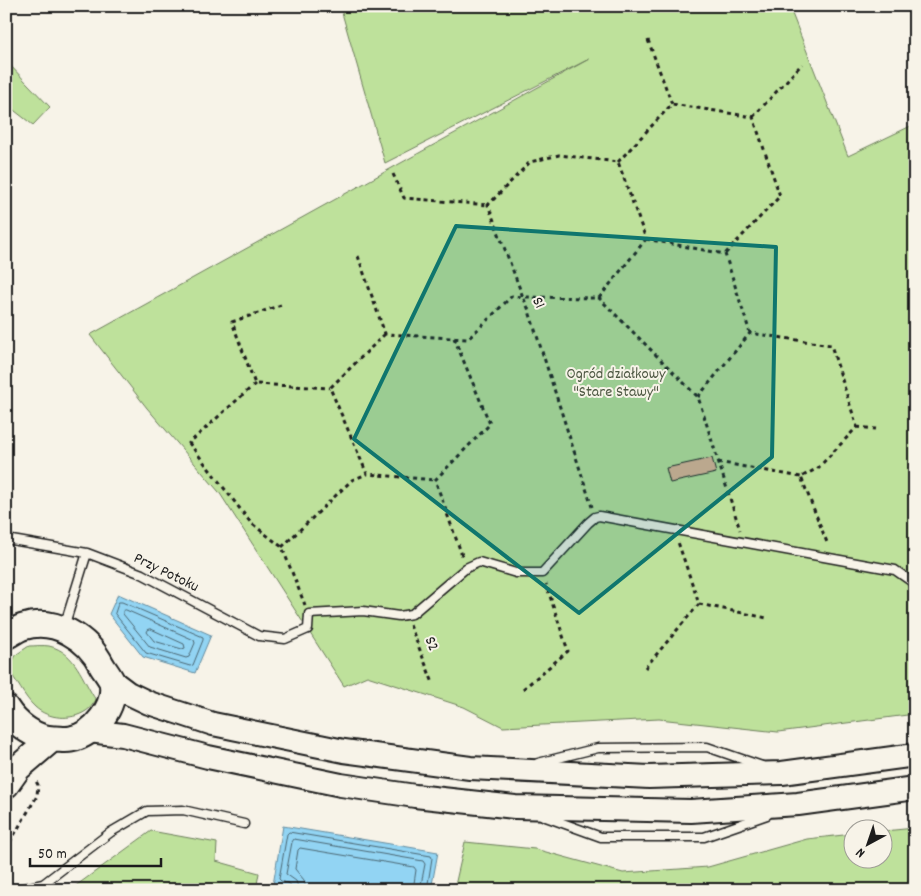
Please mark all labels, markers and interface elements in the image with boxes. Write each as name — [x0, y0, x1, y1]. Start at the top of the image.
street label: S1 — [525, 293, 551, 313]
park label: Ogród działkowy "Stare Stawy" — [567, 363, 666, 404]
street label: Przy Potoku — [129, 547, 203, 599]
street label: S2 — [418, 633, 444, 655]
north arrow — [844, 818, 894, 868]
scale bar — [30, 836, 161, 868]
text: N — [852, 842, 870, 862]
text: 50 m — [38, 844, 67, 866]

